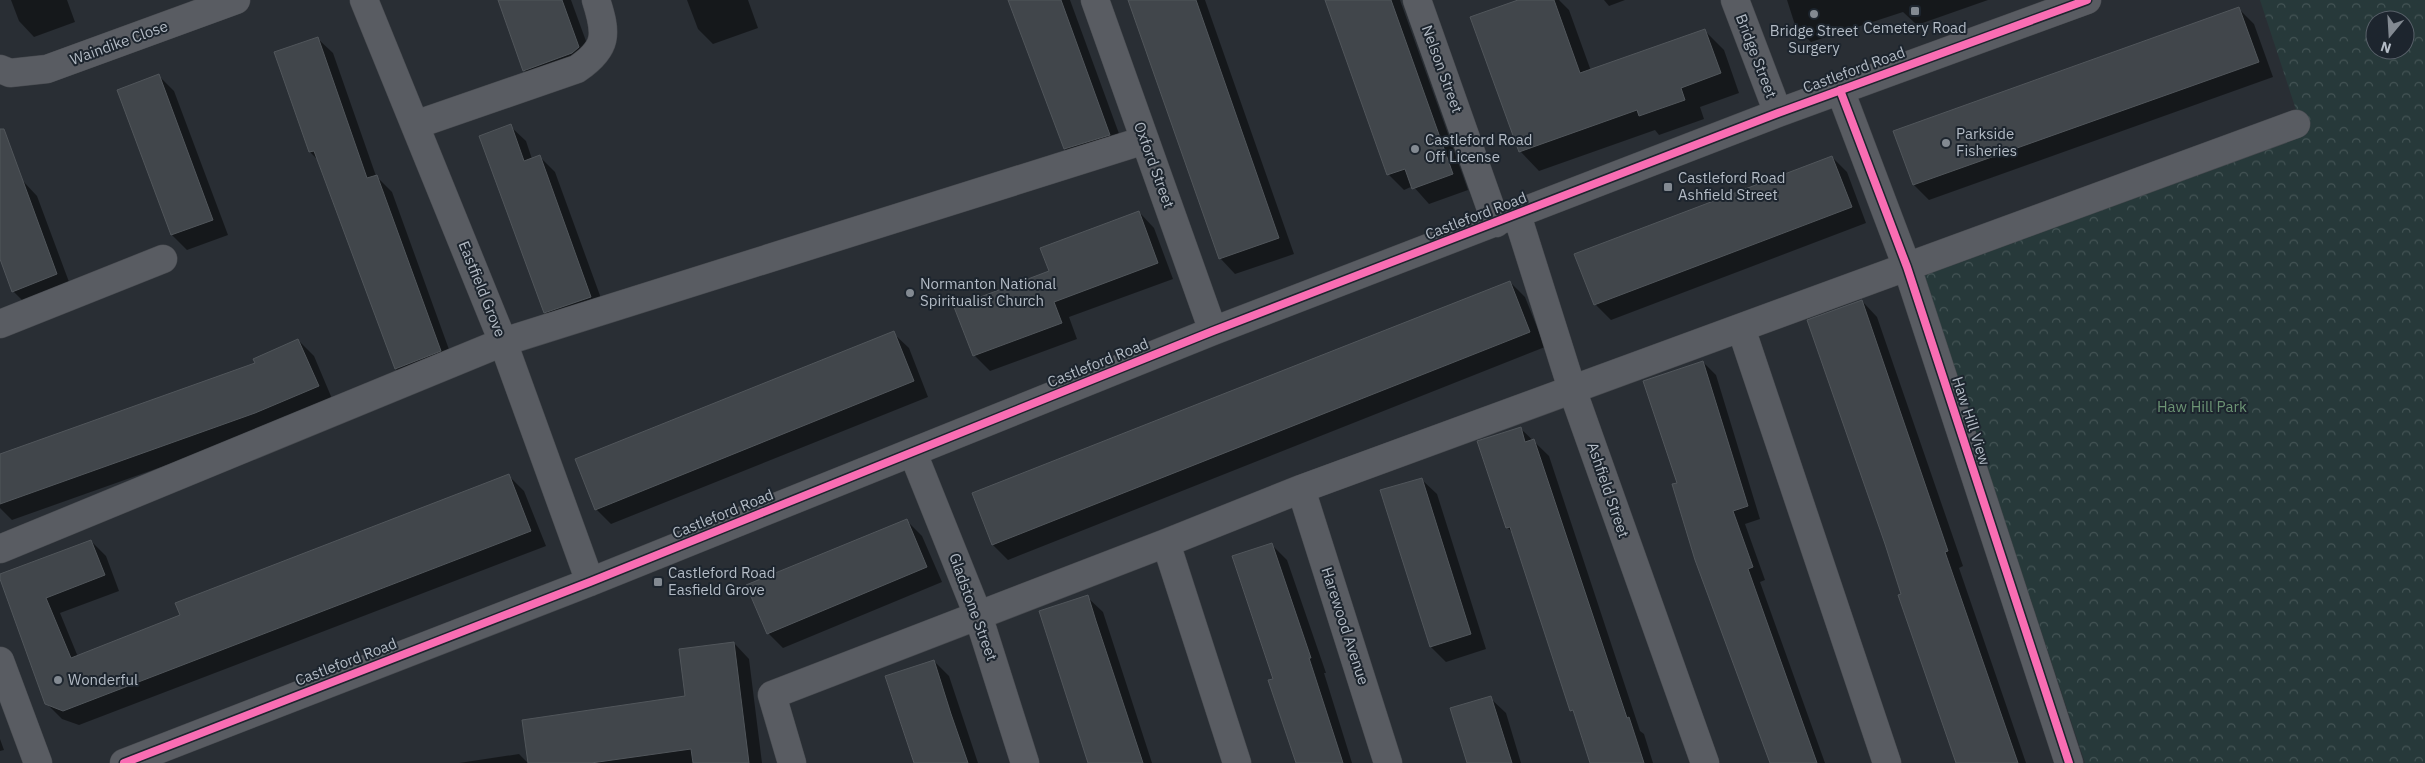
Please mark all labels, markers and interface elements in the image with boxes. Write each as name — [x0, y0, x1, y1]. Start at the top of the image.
marker: Cemetery Road — [1909, 5, 1921, 17]
marker: Bridge Street Surgery — [1808, 8, 1820, 20]
north arrow — [2365, 10, 2415, 60]
street label: Bridge Street — [1732, 11, 1781, 101]
street label: Waindike Close — [67, 16, 170, 69]
place label: Cemetery Road — [1863, 18, 1967, 37]
place label: Bridge Street Surgery — [1770, 21, 1858, 57]
street label: Nelson Street — [1418, 22, 1467, 115]
text: N — [2378, 37, 2394, 57]
street label: Castleford Road — [1800, 42, 1908, 97]
street label: Oxford Street — [1130, 119, 1179, 210]
place label: Parkside Fisheries — [1956, 124, 2017, 160]
place label: Castleford Road Off License — [1425, 130, 1532, 166]
marker: Parkside Fisheries — [1940, 137, 1952, 149]
marker: Castleford Road Off License — [1409, 143, 1421, 155]
place label: Castleford Road Ashfield Street — [1678, 168, 1785, 204]
marker: Castleford Road Ashfield Street — [1662, 181, 1674, 193]
street label: Castleford Road — [1422, 187, 1529, 244]
street label: Eastfield Grove — [455, 238, 510, 340]
place label: Normanton National Spiritualist Church — [920, 274, 1056, 310]
marker: Normanton National Spiritualist Church — [904, 287, 916, 299]
street label: Castleford Road — [1044, 334, 1151, 391]
street label: Haw Hill View — [1948, 374, 1995, 468]
park label: Haw Hill Park — [2157, 397, 2247, 416]
street label: Ashfield Street — [1583, 440, 1634, 540]
street label: Castleford Road — [669, 485, 776, 542]
street label: Gladstone Street — [945, 550, 1002, 663]
place label: Castleford Road Easfield Grove — [668, 563, 775, 599]
street label: Harewood Avenue — [1317, 565, 1373, 687]
marker: Castleford Road Easfield Grove — [652, 576, 664, 588]
street label: Castleford Road — [292, 633, 399, 690]
place label: Wonderful — [68, 670, 138, 689]
marker: Wonderful — [52, 674, 64, 686]

